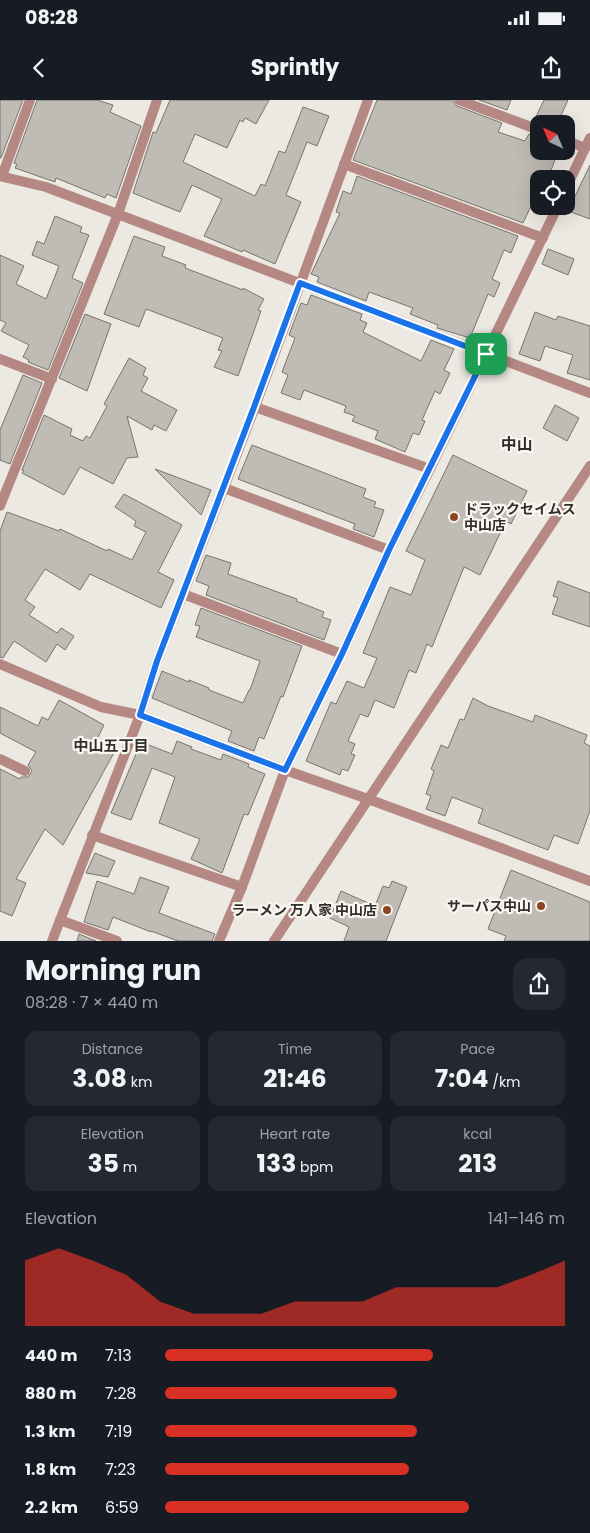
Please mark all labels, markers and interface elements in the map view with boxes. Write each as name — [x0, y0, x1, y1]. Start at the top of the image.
text: 08:28 — [25, 4, 78, 31]
text: Sprintly — [251, 52, 339, 83]
icon: back — [25, 54, 53, 82]
icon: share — [537, 54, 565, 82]
north arrow — [530, 115, 575, 160]
map controls — [530, 115, 575, 215]
button: locate — [530, 170, 575, 215]
pin — [465, 333, 507, 375]
icon: arrive — [472, 340, 500, 368]
district label: 中山 — [501, 433, 533, 456]
place label: ドラックセイムス 中山店 — [464, 499, 576, 535]
marker: ドラックセイムス 中山店 — [448, 511, 460, 523]
district label: 中山五丁目 — [73, 735, 149, 756]
place label: サーパス中山 — [447, 896, 531, 916]
place label: ラーメン 万人家 中山店 — [232, 900, 377, 920]
marker: サーパス中山 — [535, 900, 547, 912]
marker: ラーメン 万人家 中山店 — [381, 904, 393, 916]
text: Morning run — [25, 951, 201, 990]
button: share — [513, 958, 565, 1010]
text: 08:28 · 7 × 440 m — [25, 991, 158, 1014]
text: Distance — [82, 1039, 143, 1059]
text: Time — [278, 1039, 312, 1059]
text: Pace — [460, 1039, 495, 1059]
text: 3.08 — [72, 1061, 127, 1096]
text: 21:46 — [263, 1061, 327, 1096]
text: 7:04 — [435, 1061, 488, 1096]
text: km — [127, 1072, 152, 1092]
text: /km — [488, 1072, 521, 1092]
text: Elevation — [81, 1124, 144, 1144]
text: Heart rate — [260, 1124, 330, 1144]
text: kcal — [463, 1124, 492, 1144]
text: 35 — [88, 1146, 119, 1181]
text: 133 — [257, 1146, 296, 1181]
text: 213 — [458, 1146, 497, 1181]
text: m — [119, 1157, 137, 1177]
text: bpm — [296, 1157, 333, 1177]
text: Elevation — [25, 1207, 97, 1230]
text: 141–146 m — [488, 1207, 565, 1230]
text: 440 m — [25, 1344, 77, 1367]
text: 7:13 — [105, 1344, 132, 1367]
text: 880 m — [25, 1382, 77, 1405]
text: 7:28 — [105, 1382, 136, 1405]
text: 1.3 km — [25, 1420, 75, 1443]
text: 7:19 — [105, 1420, 132, 1443]
text: 1.8 km — [25, 1458, 76, 1481]
text: 7:23 — [105, 1458, 136, 1481]
text: 2.2 km — [25, 1496, 78, 1519]
text: 6:59 — [105, 1496, 139, 1519]

